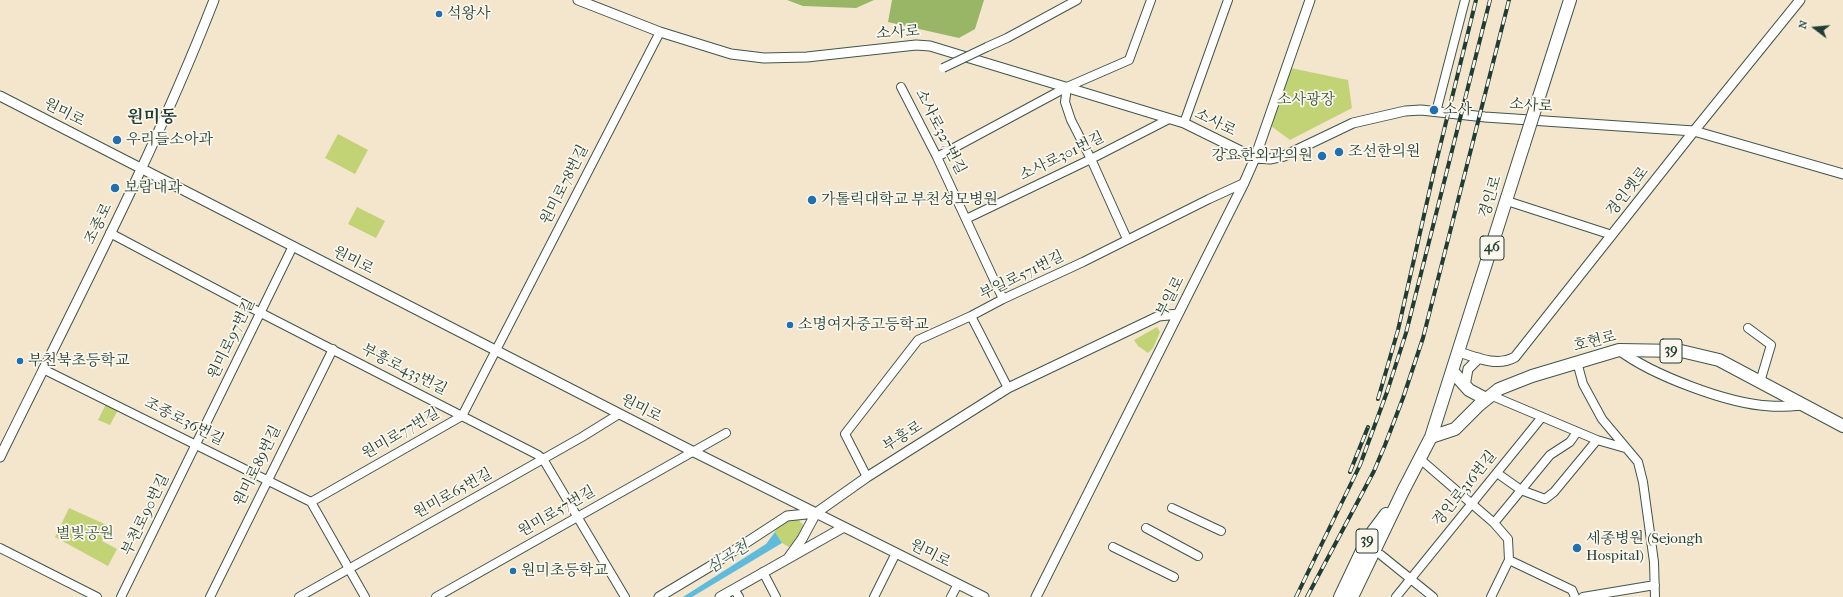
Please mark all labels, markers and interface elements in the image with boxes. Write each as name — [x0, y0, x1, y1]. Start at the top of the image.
place label: 석왕사 — [447, 5, 490, 23]
north arrow — [1795, 8, 1835, 48]
marker: 석왕사 — [434, 9, 444, 19]
text: N — [1796, 19, 1810, 30]
street label: 소사로 — [876, 23, 920, 43]
street label: 소사로327번길 — [911, 86, 969, 178]
park label: 소사광장 — [1277, 91, 1335, 109]
street label: 원미로 — [41, 95, 87, 131]
street label: 소사로 — [1509, 96, 1553, 116]
place label: 소사 — [1443, 101, 1472, 119]
marker: 소사 — [1428, 104, 1440, 116]
street label: 소사로 — [1192, 105, 1238, 141]
district label: 원미동 — [127, 108, 177, 128]
street label: 소사로301번길 — [1017, 129, 1107, 185]
place label: 우리들소아과 — [126, 131, 213, 149]
marker: 우리들소아과 — [111, 134, 123, 146]
street label: 원미로78번길 — [537, 142, 593, 228]
place label: 조선한의원 — [1348, 143, 1420, 161]
marker: 조선한의원 — [1333, 146, 1345, 158]
place label: 강요한외과의원 — [1212, 147, 1313, 165]
marker: 강요한외과의원 — [1316, 150, 1328, 162]
street label: 경인옛로 — [1603, 164, 1653, 220]
street label: 경인로 — [1476, 174, 1506, 220]
place label: 보람내과 — [124, 179, 182, 197]
marker: 보람내과 — [109, 182, 121, 194]
place label: 가톨릭대학교 부천성모병원 — [821, 191, 998, 209]
marker: 가톨릭대학교 부천성모병원 — [806, 194, 818, 206]
street label: 조종로 — [81, 201, 117, 247]
road number: 46 — [1480, 236, 1504, 260]
street label: 원미로 — [330, 243, 376, 279]
street label: 부일로571번길 — [977, 248, 1067, 304]
street label: 부일로 — [1153, 274, 1189, 320]
street label: 원미로97번길 — [205, 296, 259, 382]
place label: 소명여자중고등학교 — [798, 316, 928, 334]
marker: 소명여자중고등학교 — [785, 320, 795, 330]
street label: 호현로 — [1572, 328, 1618, 356]
road number: 39 — [1660, 339, 1682, 363]
street label: 부흥로433번길 — [358, 341, 450, 399]
place label: 부천북초등학교 — [28, 352, 129, 370]
marker: 부천북초등학교 — [15, 356, 25, 366]
street label: 원미로 — [618, 391, 664, 427]
street label: 조종로36번길 — [141, 394, 227, 450]
street label: 원미로77번길 — [359, 404, 443, 464]
street label: 부흥로 — [880, 418, 926, 456]
street label: 원미로89번길 — [231, 423, 285, 509]
street label: 경인로316번길 — [1429, 448, 1501, 530]
street label: 원미로65번길 — [411, 465, 495, 523]
street label: 부천로90번길 — [118, 471, 174, 559]
street label: 원미로57번길 — [515, 483, 599, 541]
park label: 별빛공원 — [56, 525, 114, 543]
road number: 39 — [1356, 529, 1378, 553]
place label: 세종병원 (Sejongh Hospital) — [1586, 530, 1703, 565]
street label: 원미로 — [907, 536, 953, 572]
water label: 심곡천 — [703, 538, 753, 578]
marker: 세종병원 (Sejongh Hospital) — [1571, 542, 1583, 554]
place label: 원미초등학교 — [521, 562, 608, 580]
marker: 원미초등학교 — [508, 566, 518, 576]

